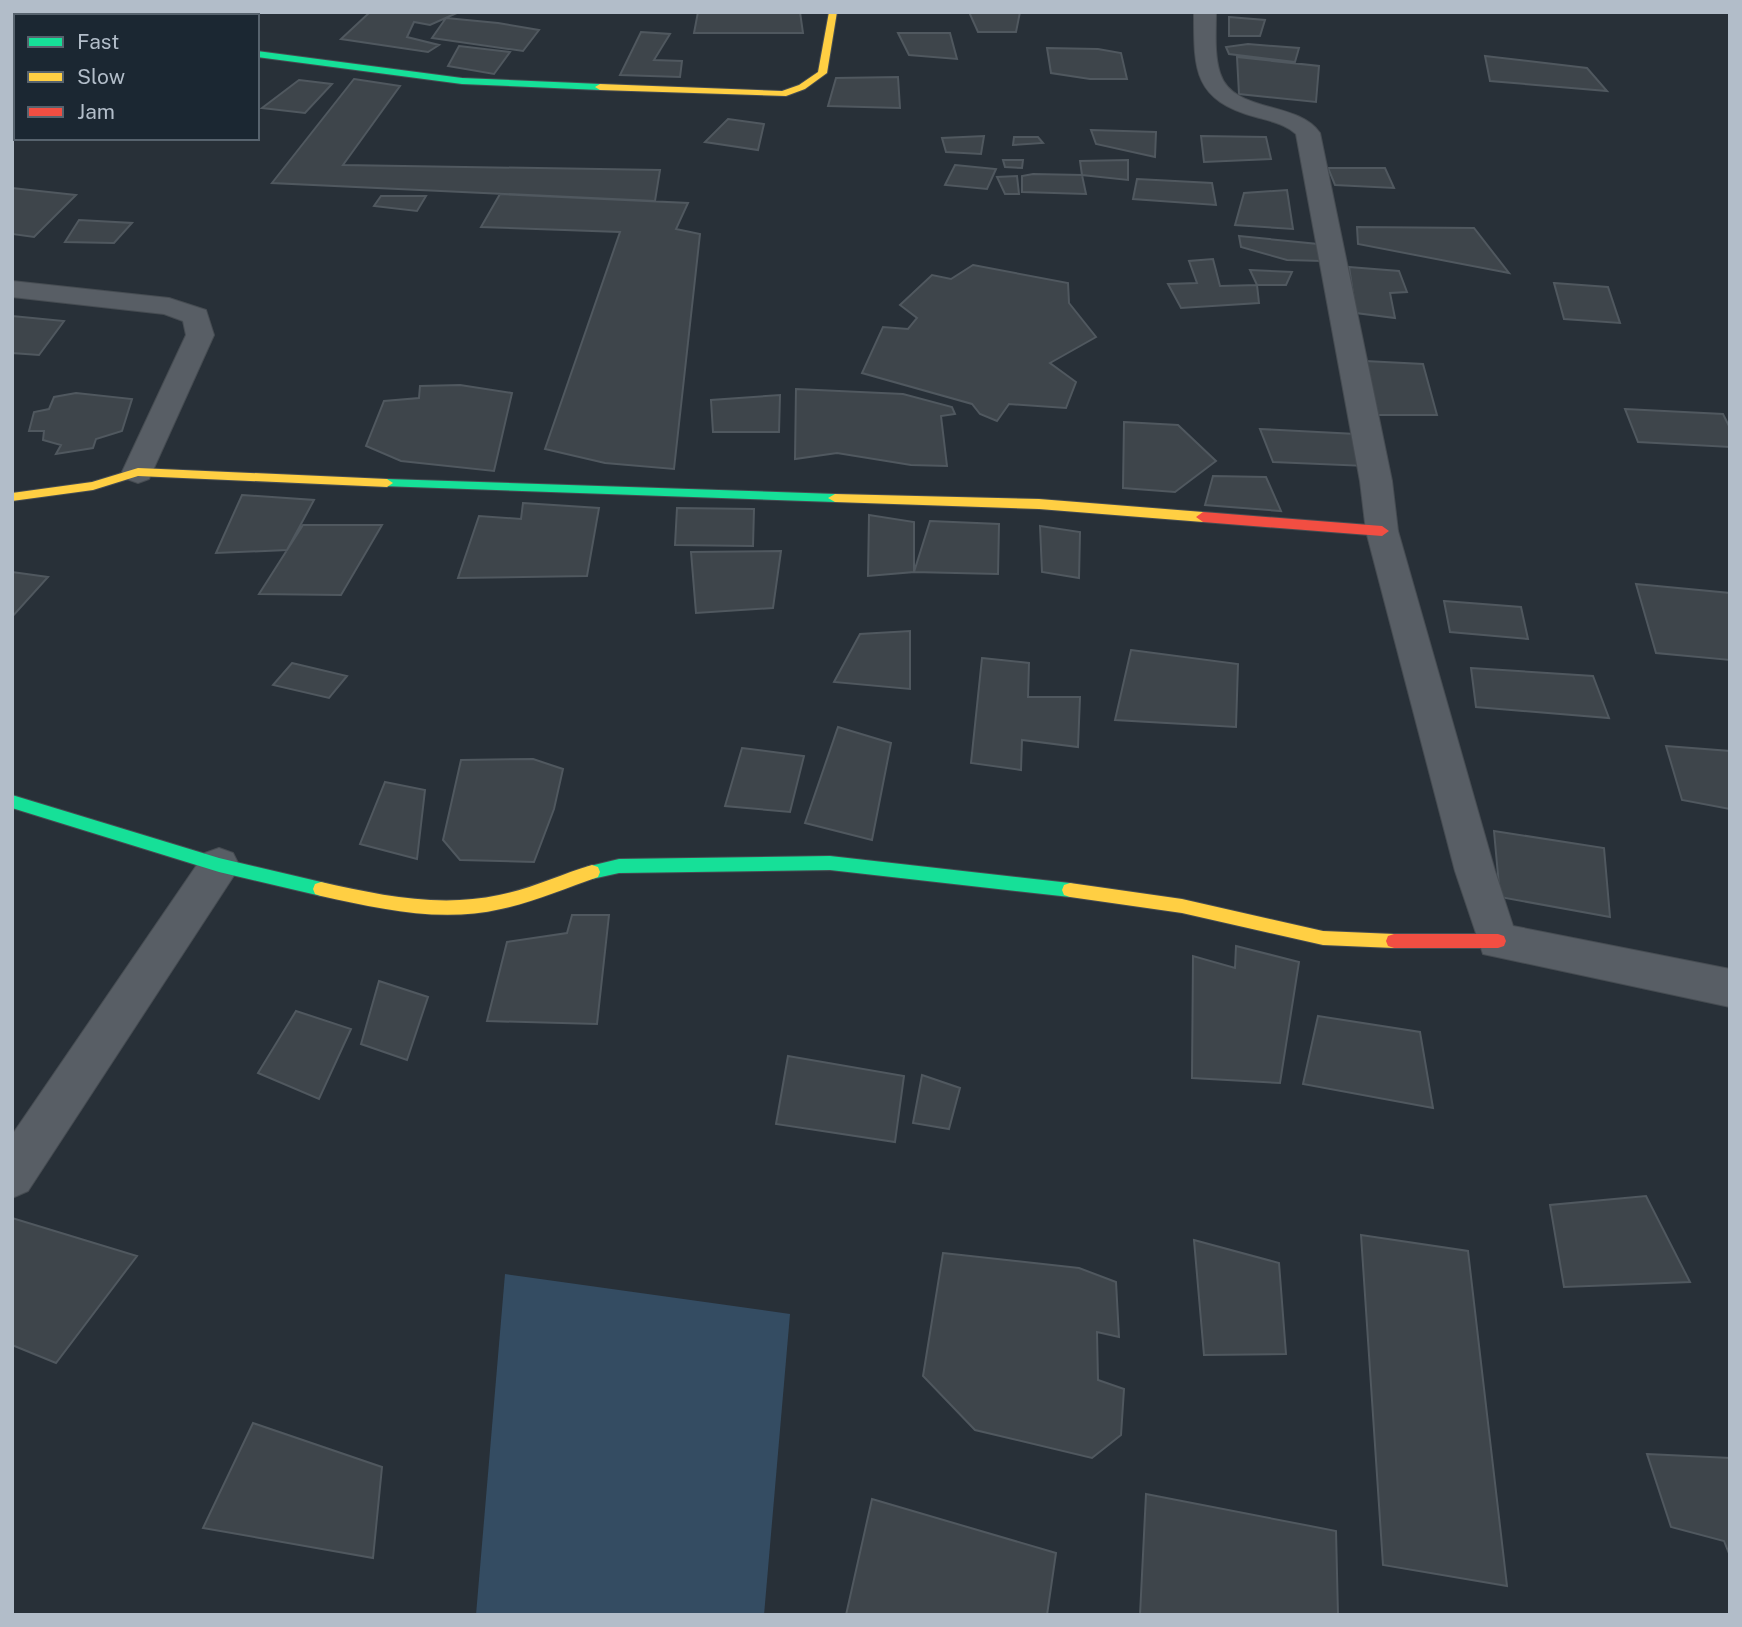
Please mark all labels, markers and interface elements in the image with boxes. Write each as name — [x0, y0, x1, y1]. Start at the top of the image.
legend — [14, 14, 259, 140]
text: Fast — [77, 29, 119, 54]
text: Slow — [77, 64, 125, 89]
text: Jam — [77, 99, 115, 124]

